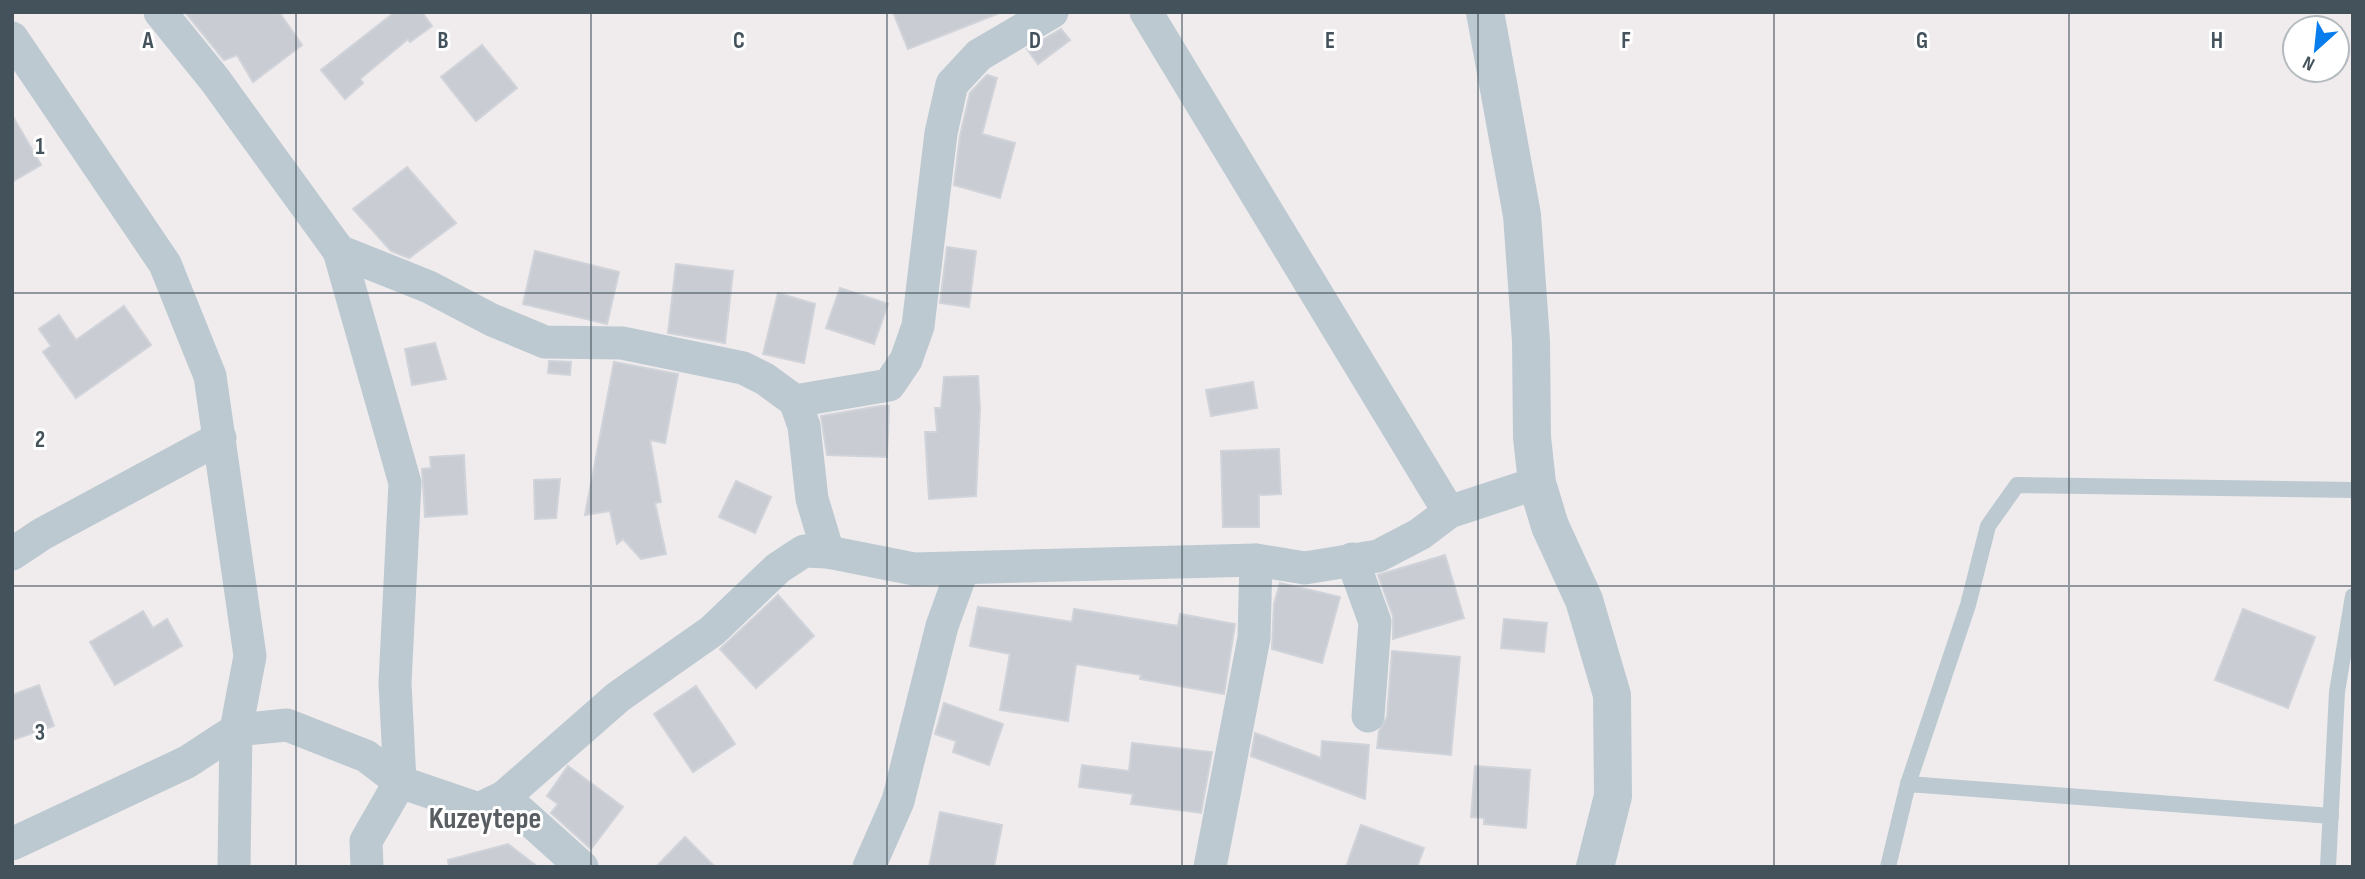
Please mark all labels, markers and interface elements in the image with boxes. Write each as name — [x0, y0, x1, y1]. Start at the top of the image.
north arrow — [2281, 14, 2351, 84]
text: A — [142, 27, 155, 55]
text: B — [438, 27, 449, 55]
text: C — [733, 27, 745, 55]
text: D — [1029, 27, 1041, 55]
text: E — [1325, 27, 1335, 55]
text: F — [1621, 27, 1631, 55]
text: G — [1916, 27, 1928, 55]
text: H — [2211, 27, 2223, 55]
text: N — [2299, 50, 2319, 75]
text: 1 — [35, 133, 45, 161]
text: 2 — [35, 426, 45, 454]
text: 3 — [35, 719, 45, 747]
district label: Kuzeytepe — [429, 801, 541, 837]

